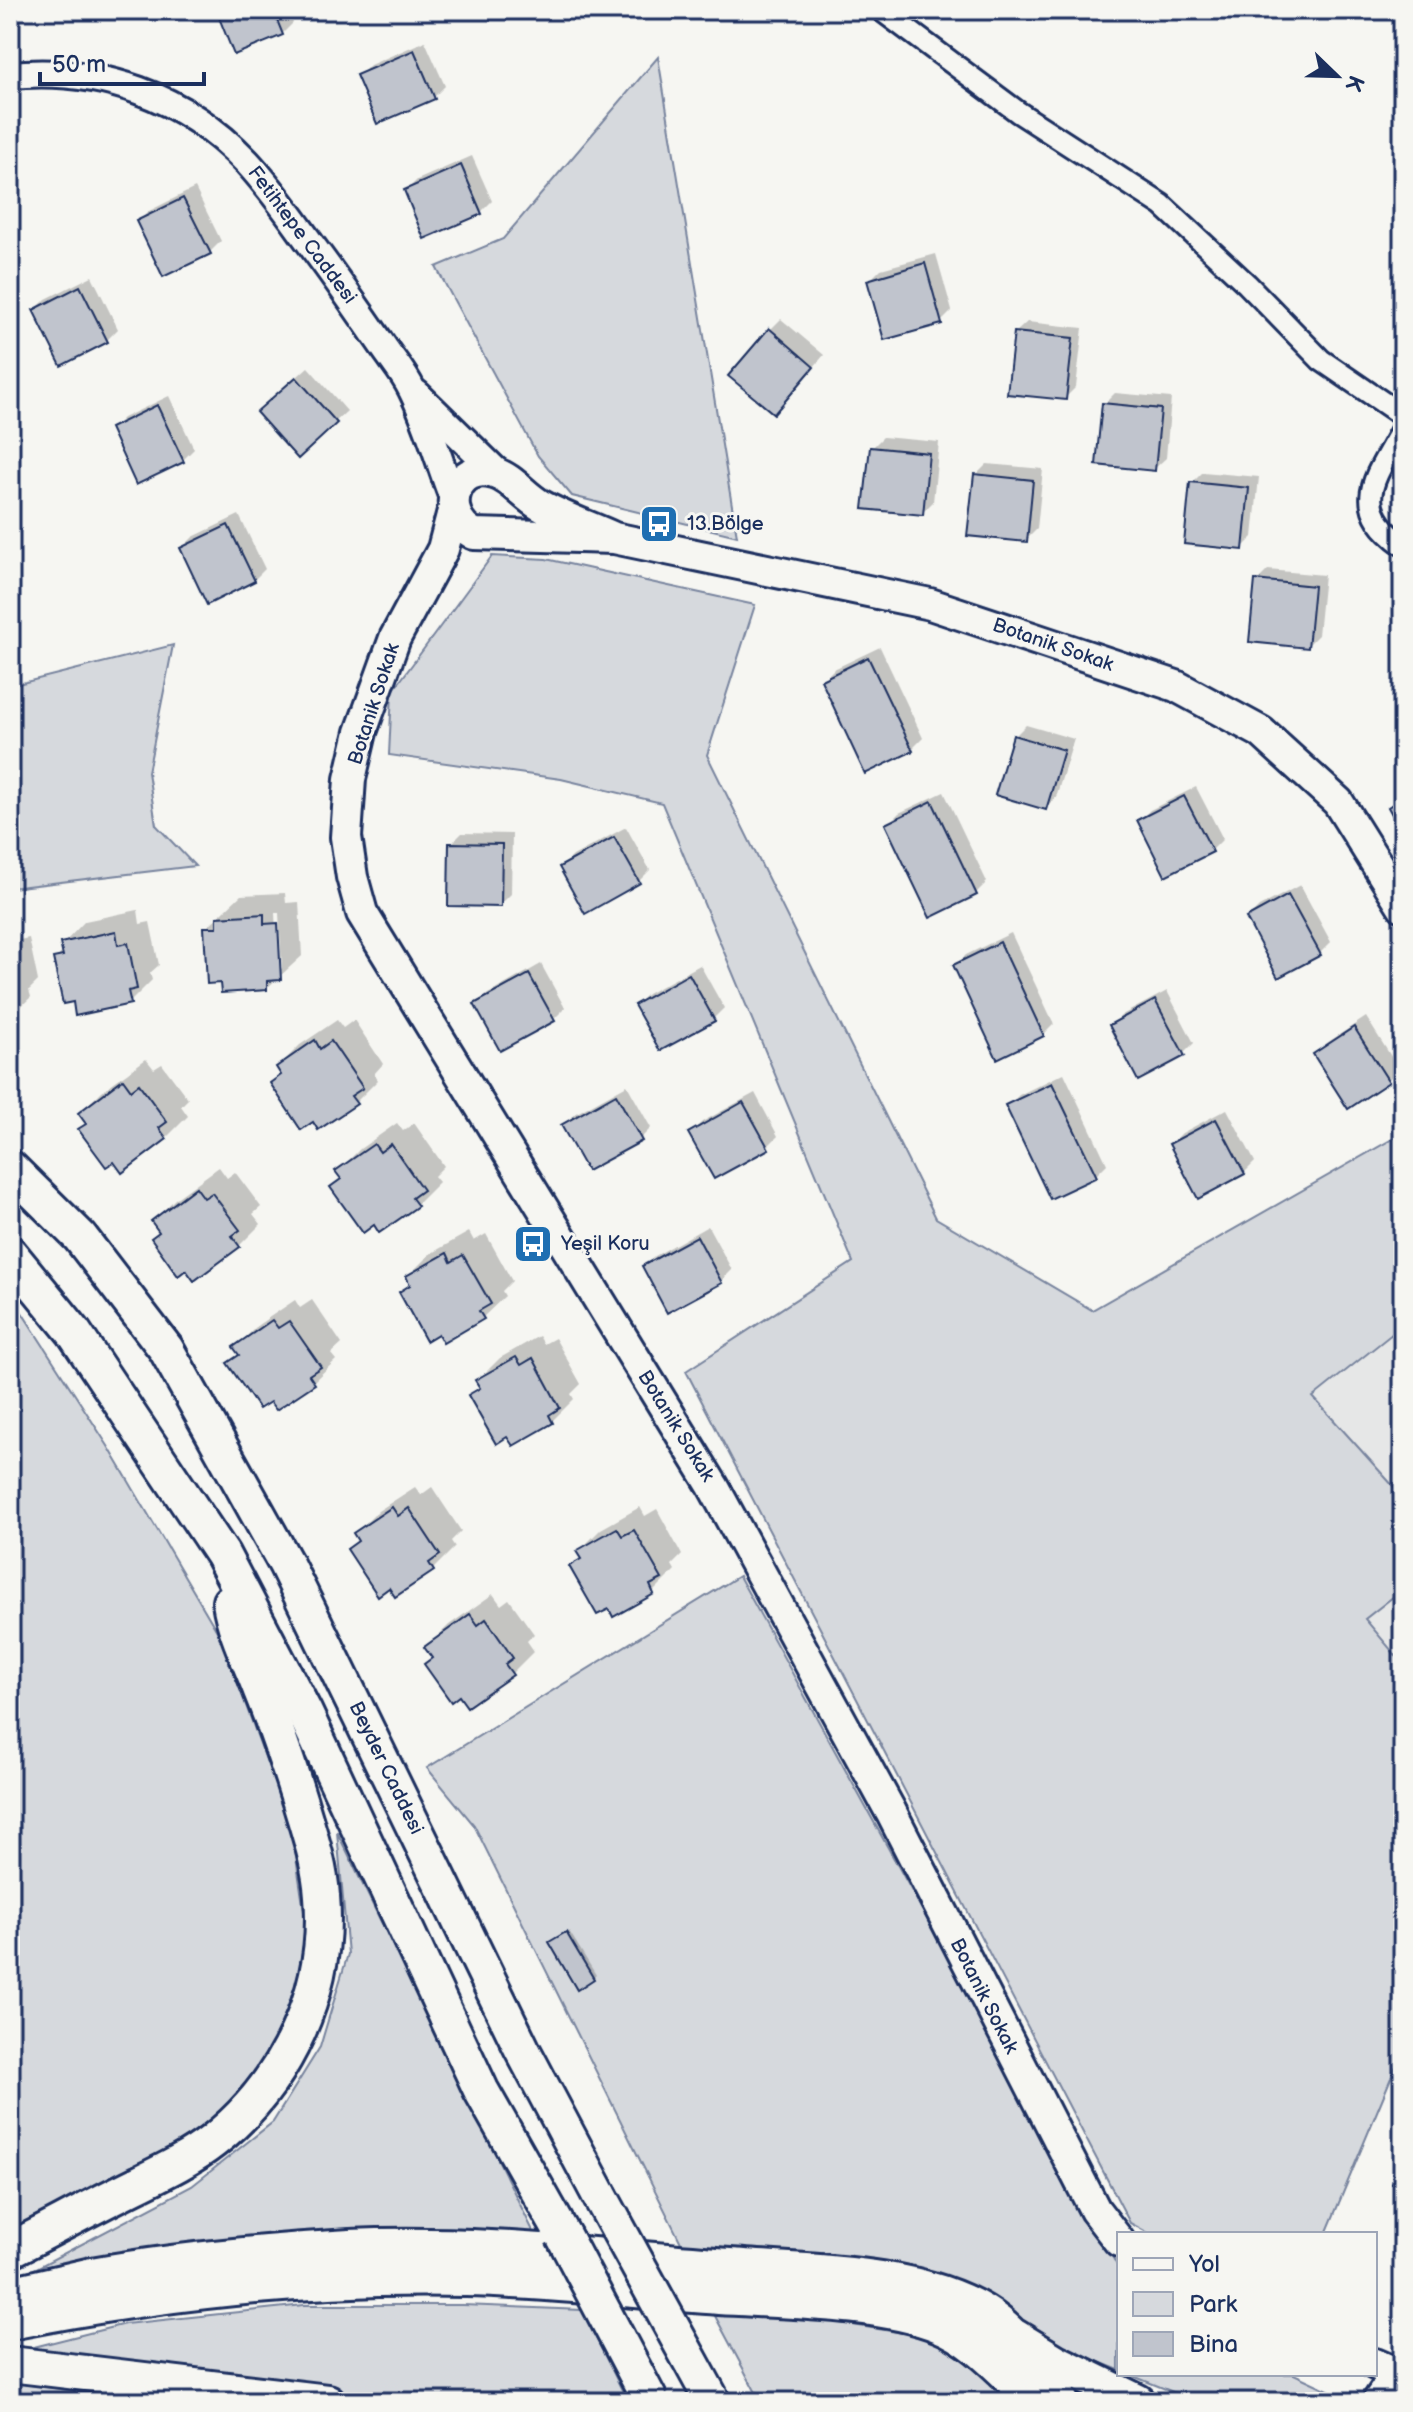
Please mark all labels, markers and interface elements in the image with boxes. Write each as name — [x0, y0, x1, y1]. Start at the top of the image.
scale bar — [40, 36, 204, 86]
north arrow — [1297, 36, 1377, 116]
text: 50 m — [52, 50, 106, 79]
text: K — [1339, 71, 1369, 95]
street label: Fetihtepe Caddesi — [242, 161, 362, 309]
bus stop icon: 13.Bölge — [638, 503, 680, 545]
place label: 13.Bölge — [687, 512, 764, 536]
street label: Botanik Sokak — [989, 613, 1117, 677]
street label: Botanik Sokak — [343, 640, 405, 768]
bus stop icon: Yeşil Koru — [512, 1223, 554, 1265]
place label: Yeşil Koru — [560, 1232, 650, 1256]
street label: Botanik Sokak — [632, 1366, 720, 1486]
street label: Beyder Caddesi — [343, 1698, 429, 1838]
street label: Botanik Sokak — [945, 1934, 1023, 2058]
legend — [1117, 2232, 1377, 2376]
text: Yol — [1188, 2250, 1220, 2279]
text: Park — [1189, 2290, 1237, 2319]
text: Bina — [1189, 2330, 1238, 2359]

